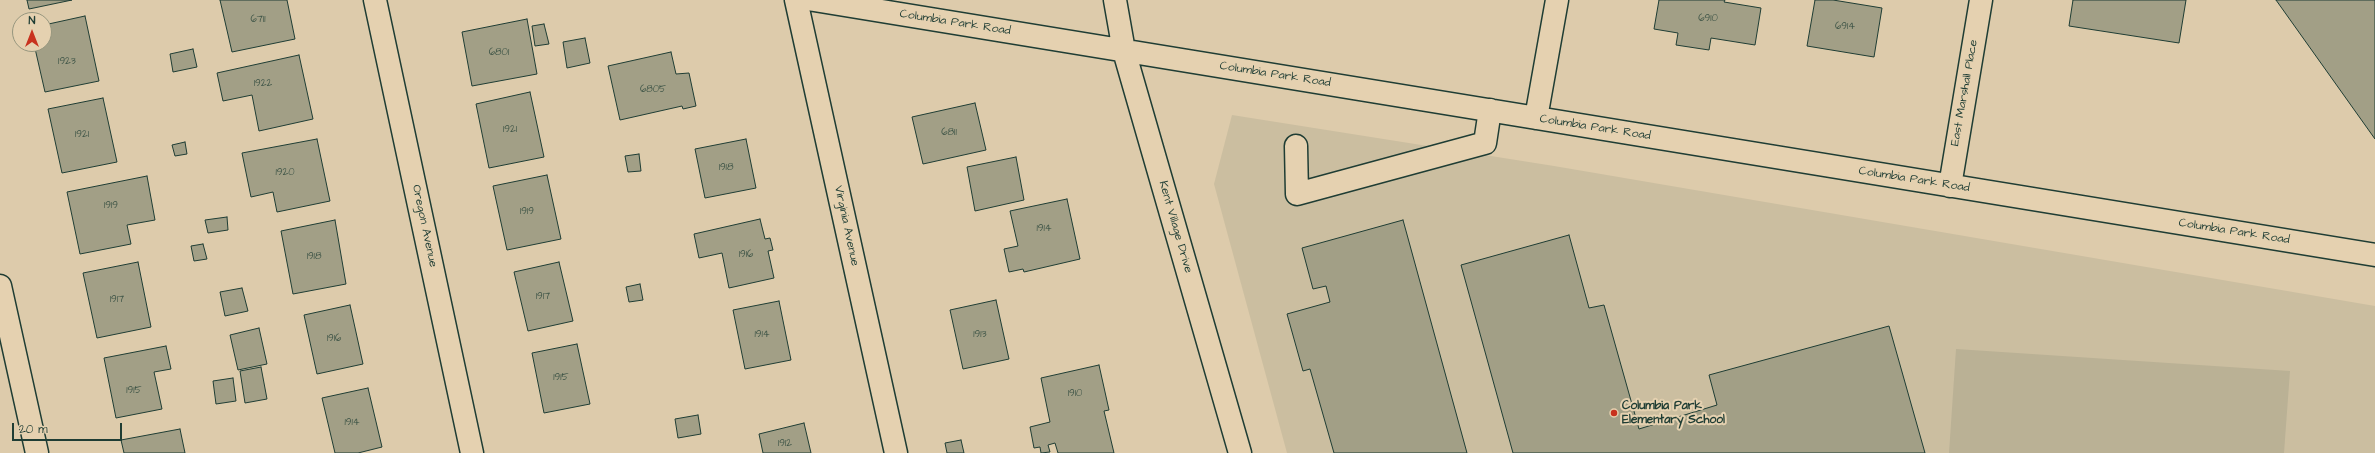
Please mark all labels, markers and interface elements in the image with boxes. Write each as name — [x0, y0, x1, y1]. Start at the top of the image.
street label: Columbia Park Road — [898, 7, 1012, 39]
north arrow — [12, 12, 52, 52]
text: N — [29, 13, 35, 28]
house number: 6910 — [1698, 13, 1718, 25]
house number: 6711 — [251, 14, 265, 26]
house number: 6914 — [1835, 21, 1855, 33]
street label: East Marshall Place — [1949, 39, 1981, 147]
house number: 6801 — [489, 47, 509, 59]
house number: 1923 — [58, 56, 76, 68]
street label: Columbia Park Road — [1218, 59, 1332, 91]
house number: 1922 — [254, 78, 272, 90]
house number: 6805 — [640, 84, 666, 96]
street label: Columbia Park Road — [1538, 112, 1652, 144]
house number: 1921 — [503, 124, 517, 136]
house number: 6811 — [941, 127, 957, 139]
house number: 1921 — [75, 129, 89, 141]
house number: 1918 — [719, 162, 733, 174]
street label: Columbia Park Road — [1857, 164, 1971, 196]
house number: 1920 — [275, 167, 295, 179]
street label: Kent Village Drive — [1155, 179, 1195, 275]
street label: Oregon Avenue — [408, 183, 440, 269]
street label: Virginia Avenue — [830, 185, 862, 267]
house number: 1919 — [104, 200, 118, 212]
house number: 1919 — [520, 206, 534, 218]
street label: Columbia Park Road — [2177, 216, 2291, 248]
house number: 1914 — [1036, 223, 1052, 235]
house number: 1916 — [739, 249, 753, 261]
house number: 1918 — [307, 251, 321, 263]
house number: 1917 — [536, 291, 550, 303]
house number: 1917 — [110, 294, 124, 306]
house number: 1914 — [754, 329, 770, 341]
house number: 1913 — [973, 329, 987, 341]
house number: 1916 — [327, 333, 341, 345]
house number: 1915 — [553, 372, 569, 384]
house number: 1915 — [126, 385, 142, 397]
house number: 1910 — [1068, 388, 1082, 400]
place label: Columbia Park Elementary School — [1622, 399, 1725, 427]
marker: Columbia Park Elementary School — [1609, 408, 1619, 418]
scale bar — [14, 415, 124, 441]
house number: 1914 — [344, 417, 360, 429]
text: 20 m — [19, 421, 48, 438]
house number: 1912 — [778, 438, 792, 450]

